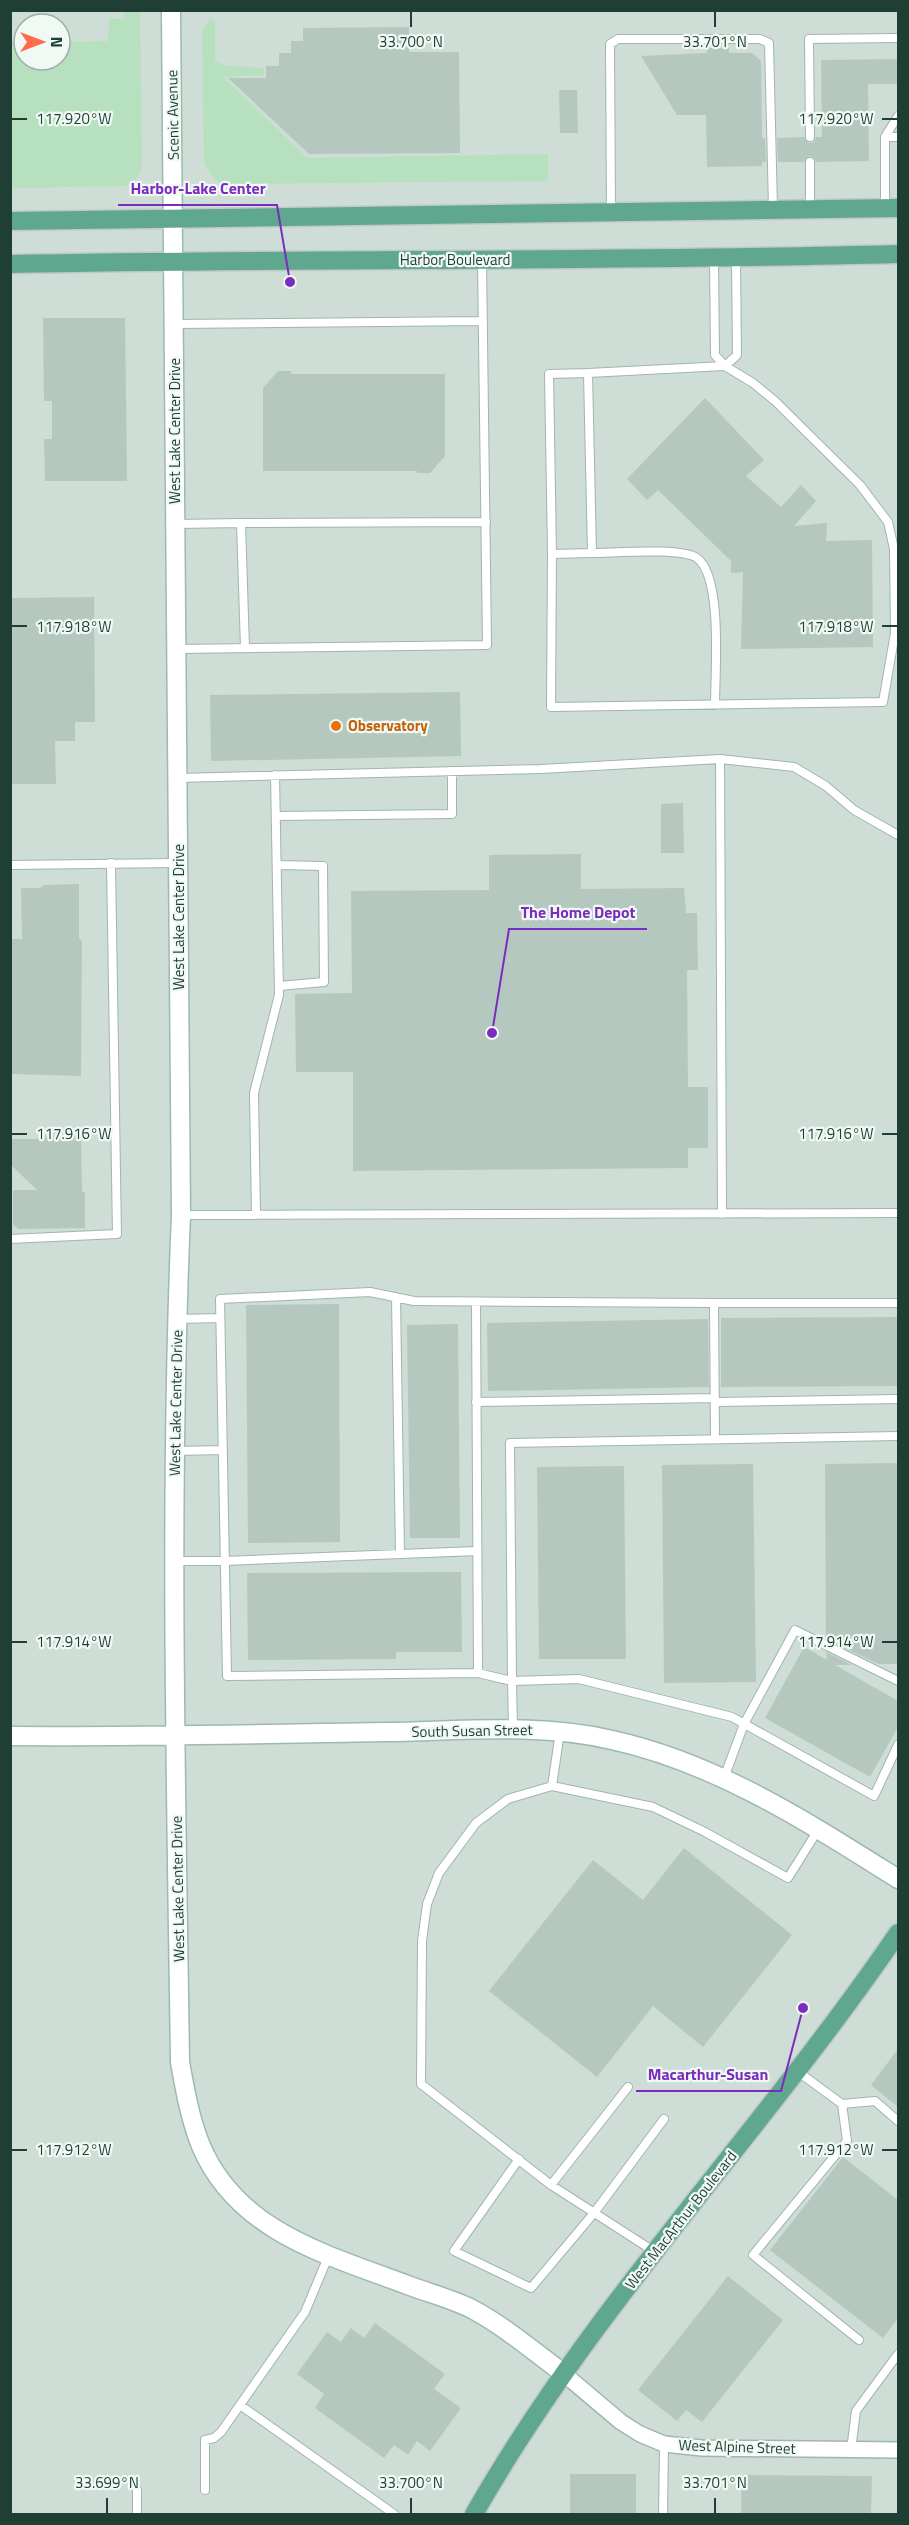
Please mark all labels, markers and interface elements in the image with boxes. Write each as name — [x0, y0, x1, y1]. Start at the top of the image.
north arrow — [12, 12, 72, 72]
text: 33.700°N — [379, 30, 443, 53]
text: 33.701°N — [683, 30, 747, 53]
text: N — [45, 36, 69, 48]
street label: Scenic Avenue — [160, 70, 185, 160]
text: 117.920°W — [36, 107, 112, 130]
text: 117.920°W — [798, 107, 874, 130]
callout: Harbor-Lake Center — [118, 171, 277, 205]
text: Harbor-Lake Center — [130, 176, 266, 200]
street label: Harbor Boulevard — [400, 248, 510, 271]
street label: West Lake Center Drive — [163, 358, 186, 504]
text: 117.918°W — [36, 615, 112, 638]
text: 117.918°W — [798, 615, 874, 638]
place label: Observatory — [348, 714, 428, 737]
marker: Observatory — [329, 719, 343, 733]
street label: West Lake Center Drive — [167, 844, 190, 990]
callout: The Home Depot — [509, 895, 647, 929]
text: The Home Depot — [521, 900, 636, 924]
text: 117.916°W — [36, 1122, 112, 1145]
text: 117.916°W — [798, 1122, 874, 1145]
street label: West Lake Center Drive — [163, 1330, 188, 1476]
text: 117.914°W — [36, 1630, 112, 1653]
text: 117.914°W — [798, 1630, 874, 1653]
street label: South Susan Street — [411, 1718, 534, 1743]
street label: West Lake Center Drive — [165, 1816, 190, 1962]
callout: Macarthur-Susan — [636, 2057, 781, 2091]
text: Macarthur-Susan — [648, 2062, 768, 2086]
text: 117.912°W — [36, 2138, 112, 2161]
text: 117.912°W — [798, 2138, 874, 2161]
street label: West MacArthur Boulevard — [619, 2146, 742, 2294]
street label: West Alpine Street — [678, 2433, 797, 2460]
text: 33.699°N — [75, 2471, 139, 2494]
text: 33.700°N — [379, 2471, 443, 2494]
text: 33.701°N — [683, 2471, 747, 2494]

